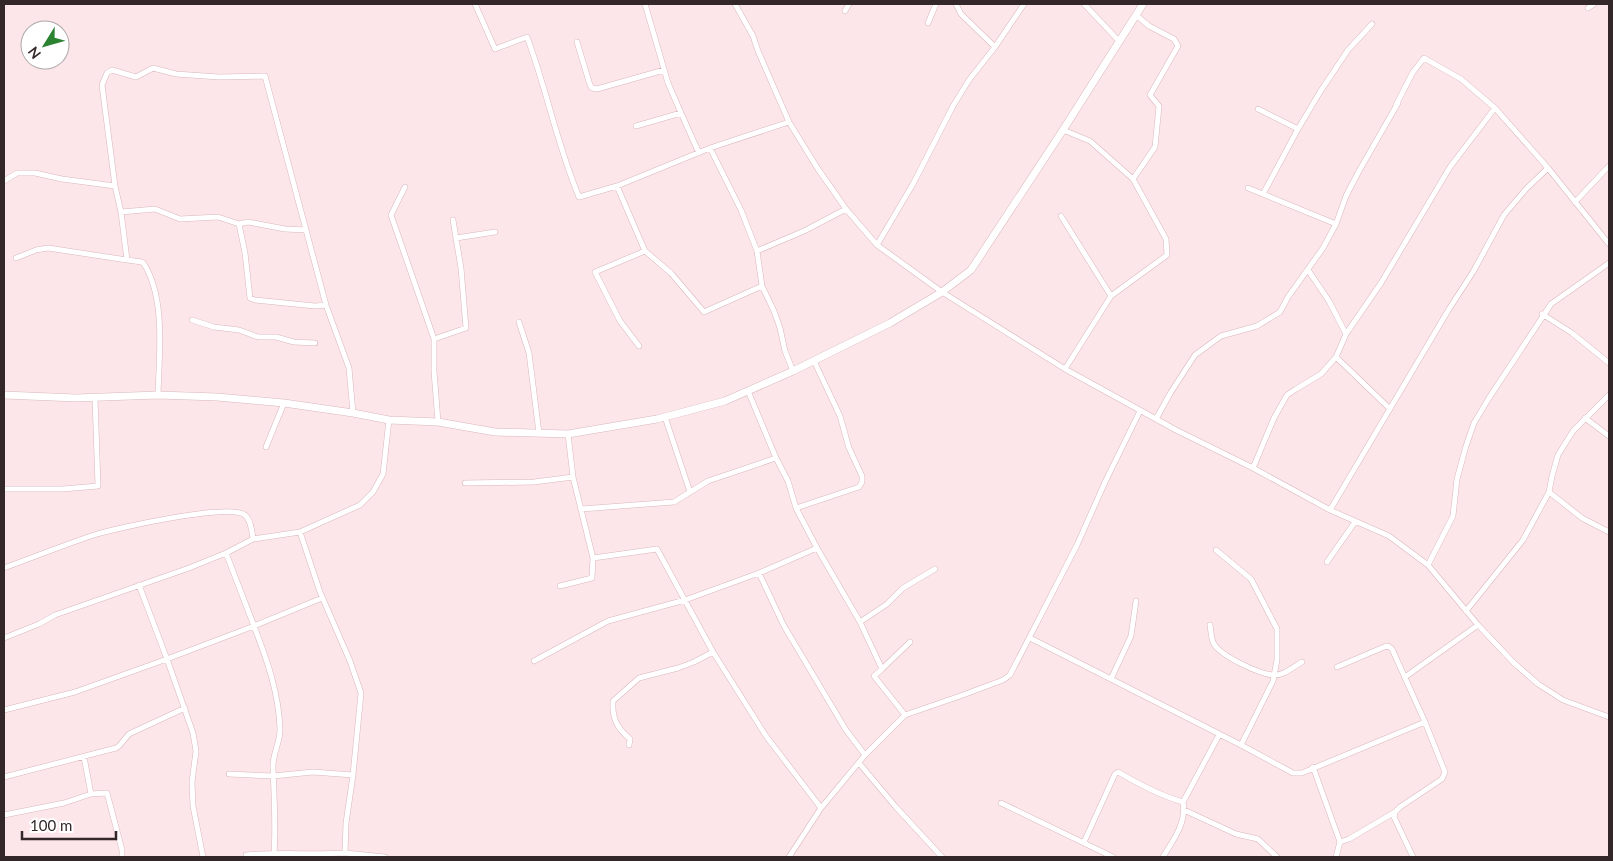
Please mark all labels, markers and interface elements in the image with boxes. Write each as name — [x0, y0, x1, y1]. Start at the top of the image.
north arrow — [20, 20, 70, 70]
text: N — [24, 44, 44, 63]
scale bar — [22, 808, 116, 840]
text: 100 m — [30, 816, 72, 834]

